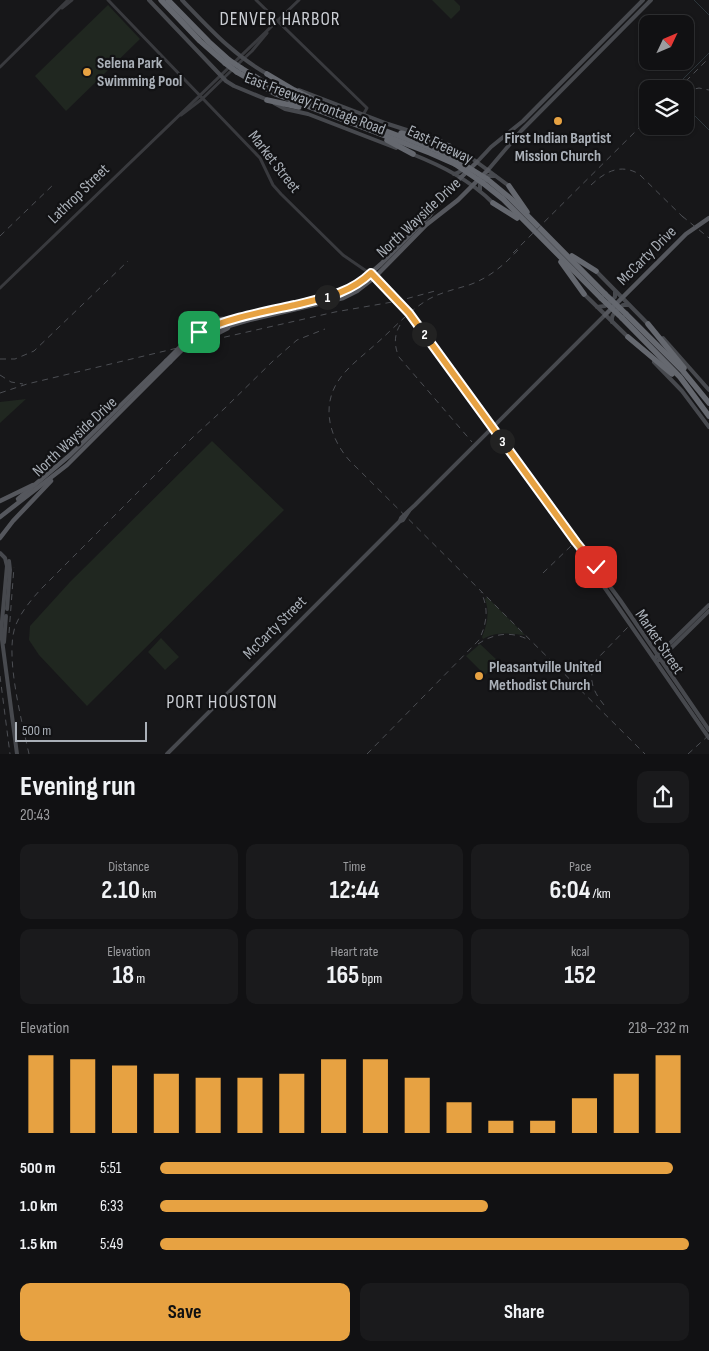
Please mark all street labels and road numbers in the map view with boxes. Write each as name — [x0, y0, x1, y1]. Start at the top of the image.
street label: East Freeway Frontage Road — [242, 68, 388, 140]
street label: East Freeway — [404, 122, 476, 168]
street label: Market Street — [244, 127, 304, 197]
street label: Lathrop Street — [44, 160, 114, 228]
street label: North Wayside Drive — [373, 174, 465, 262]
street label: McCarty Drive — [613, 222, 681, 290]
street label: North Wayside Drive — [29, 393, 121, 481]
street label: McCarty Street — [239, 592, 311, 664]
street label: Market Street — [631, 606, 688, 678]

